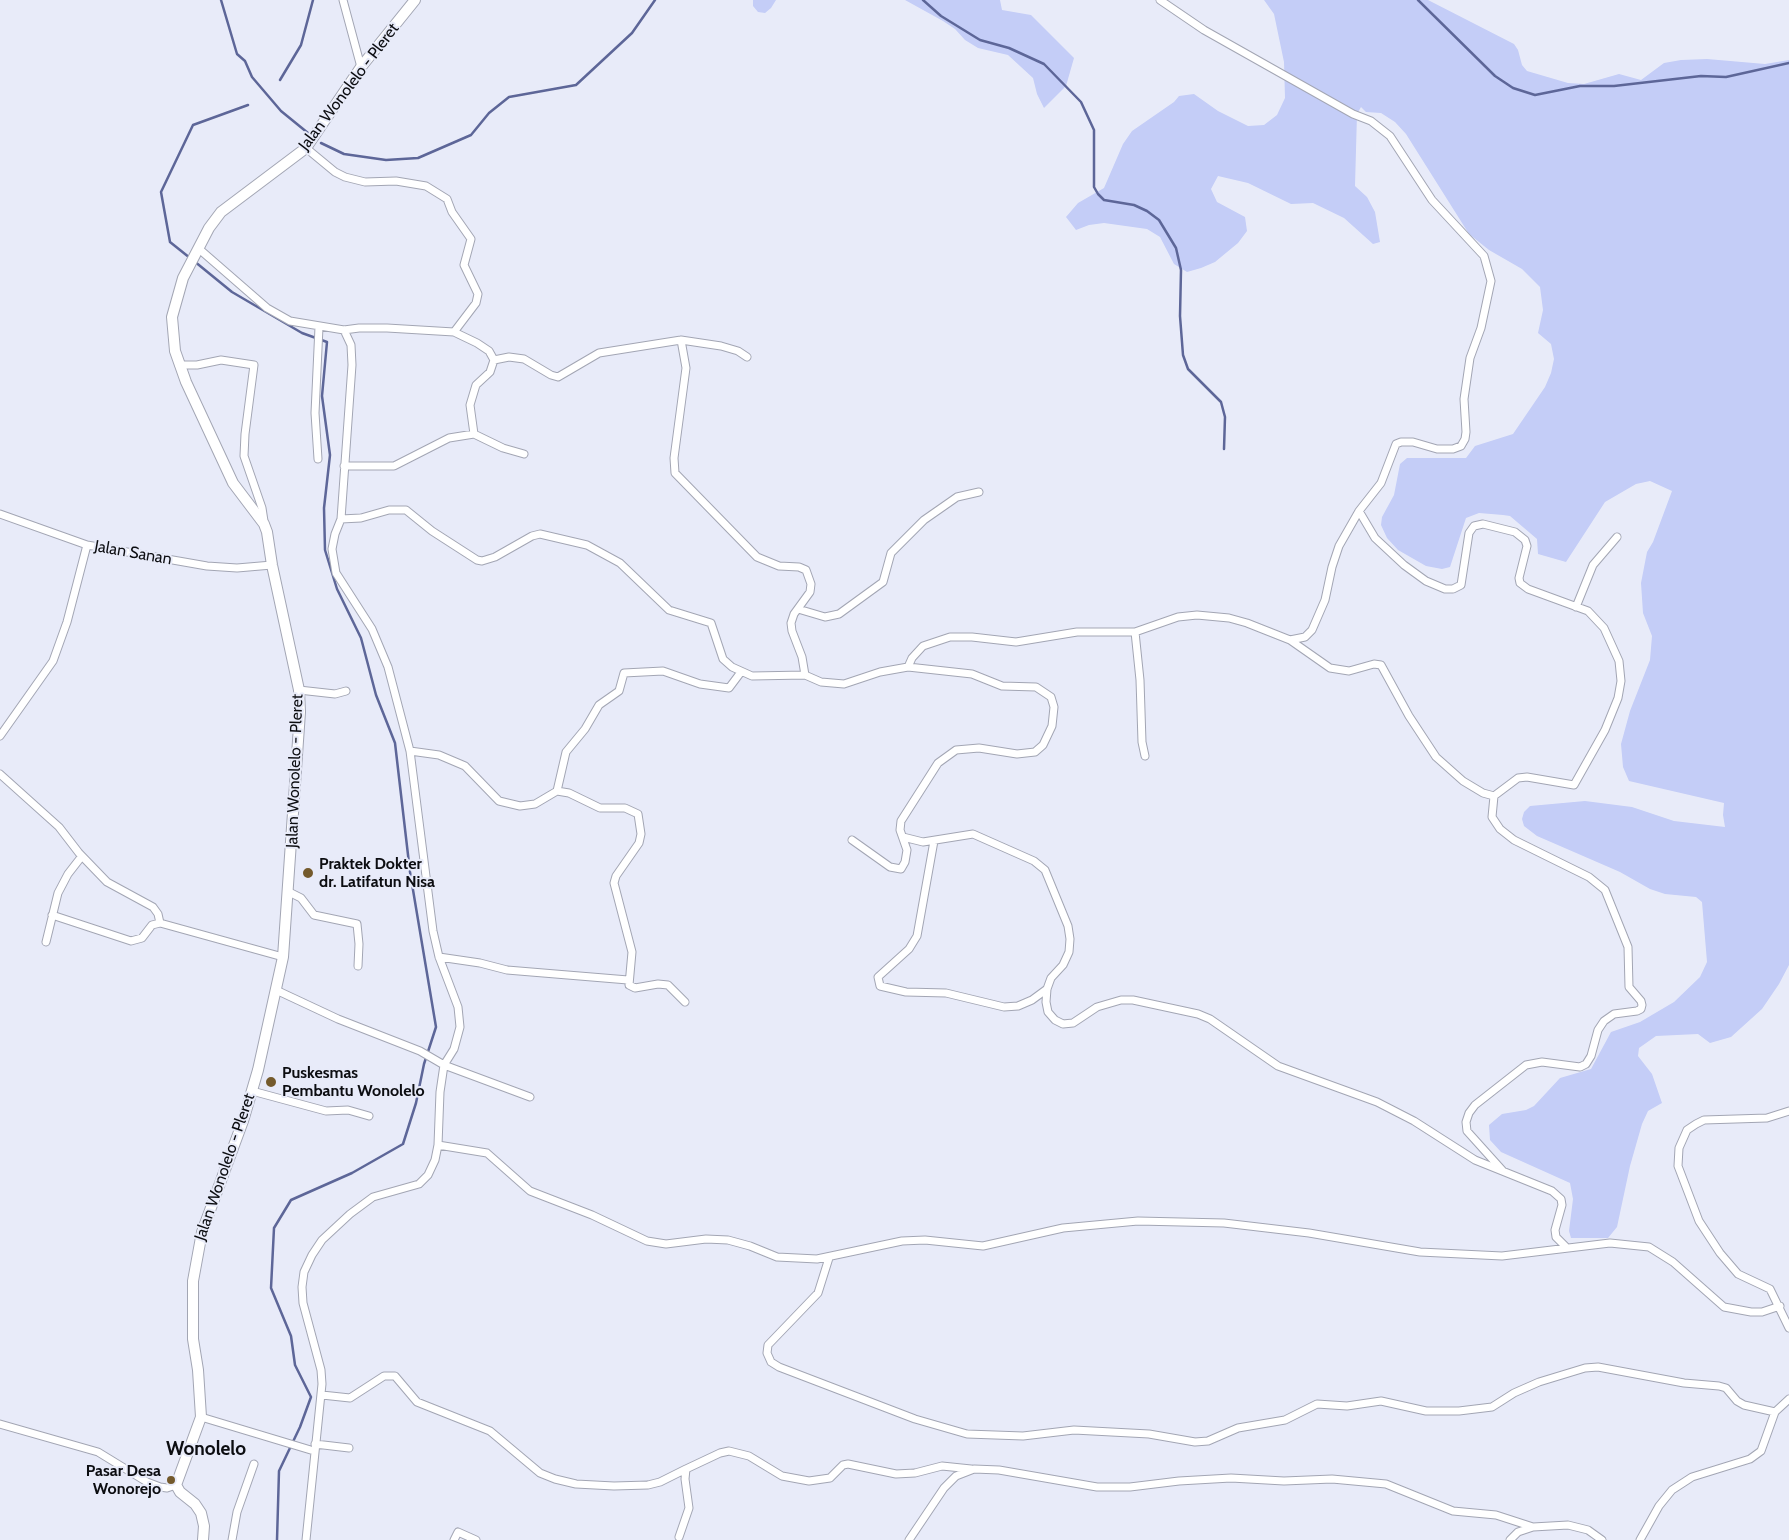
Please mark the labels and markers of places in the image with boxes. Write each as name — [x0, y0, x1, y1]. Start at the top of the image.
place label: Praktek Dokter dr. Latifatun Nisa — [319, 854, 435, 892]
marker: Praktek Dokter dr. Latifatun Nisa — [301, 866, 315, 880]
place label: Puskesmas Pembantu Wonolelo — [282, 1063, 425, 1101]
marker: Puskesmas Pembantu Wonolelo — [264, 1075, 278, 1089]
place label: Pasar Desa Wonorejo — [86, 1461, 161, 1499]
marker: Pasar Desa Wonorejo — [165, 1474, 177, 1486]

